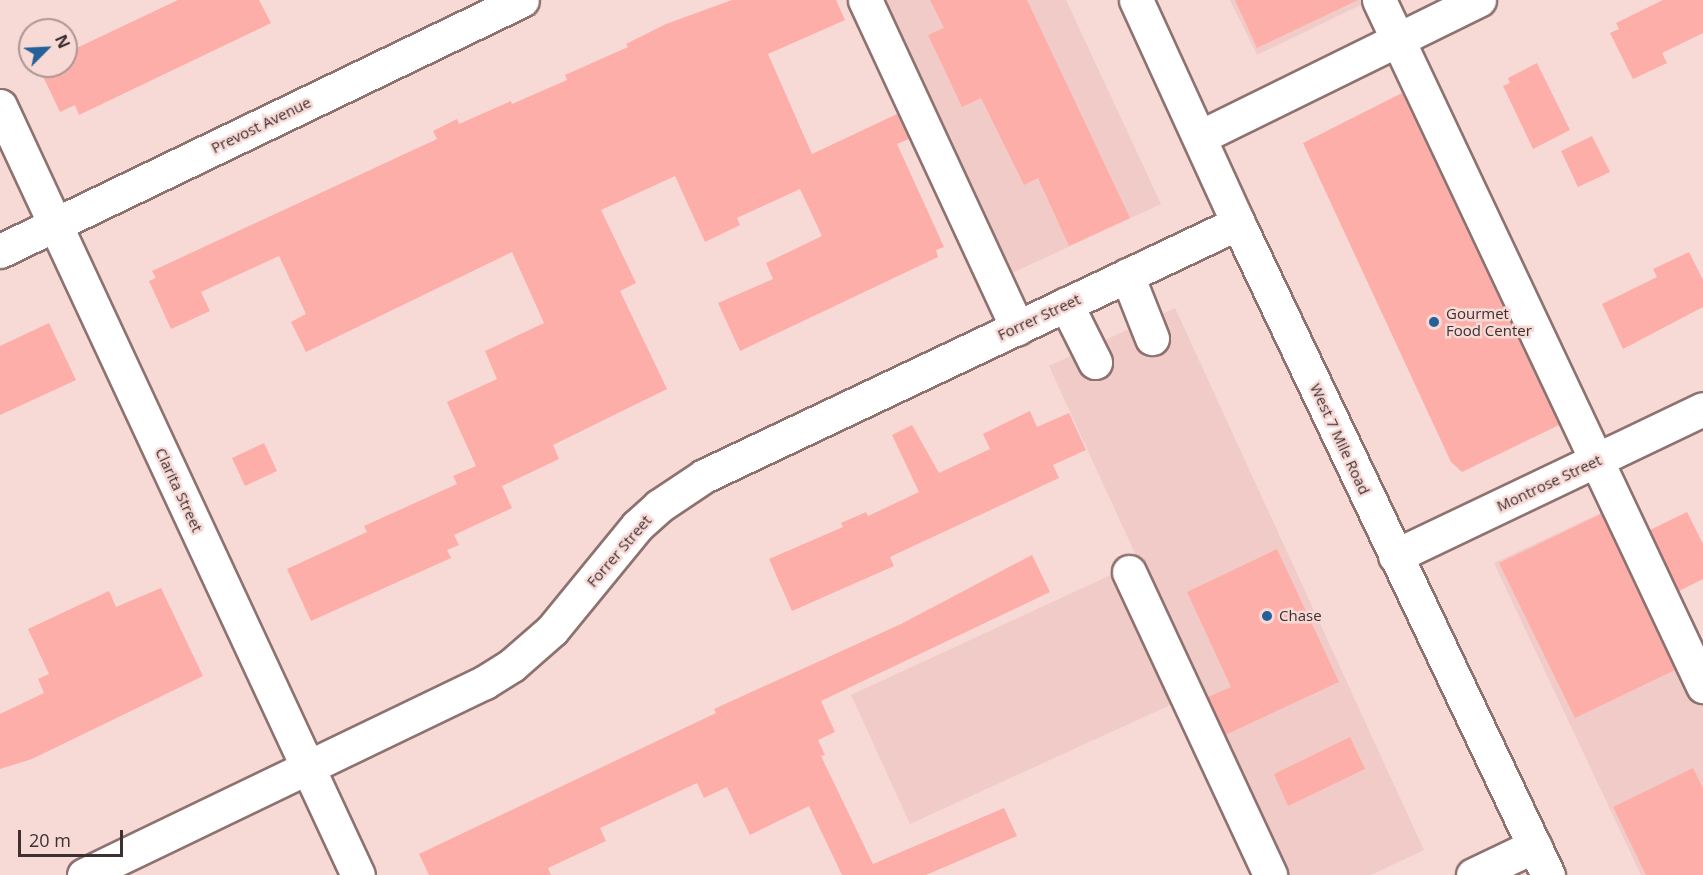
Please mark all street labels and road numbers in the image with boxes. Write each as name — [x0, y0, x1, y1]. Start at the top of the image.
street label: Prevost Avenue — [208, 93, 314, 157]
street label: Forrer Street — [995, 290, 1083, 344]
street label: West 7 Mile Road — [1306, 381, 1374, 497]
street label: Clarita Street — [152, 445, 206, 535]
street label: Montrose Street — [1494, 451, 1604, 515]
street label: Forrer Street — [583, 511, 655, 591]

